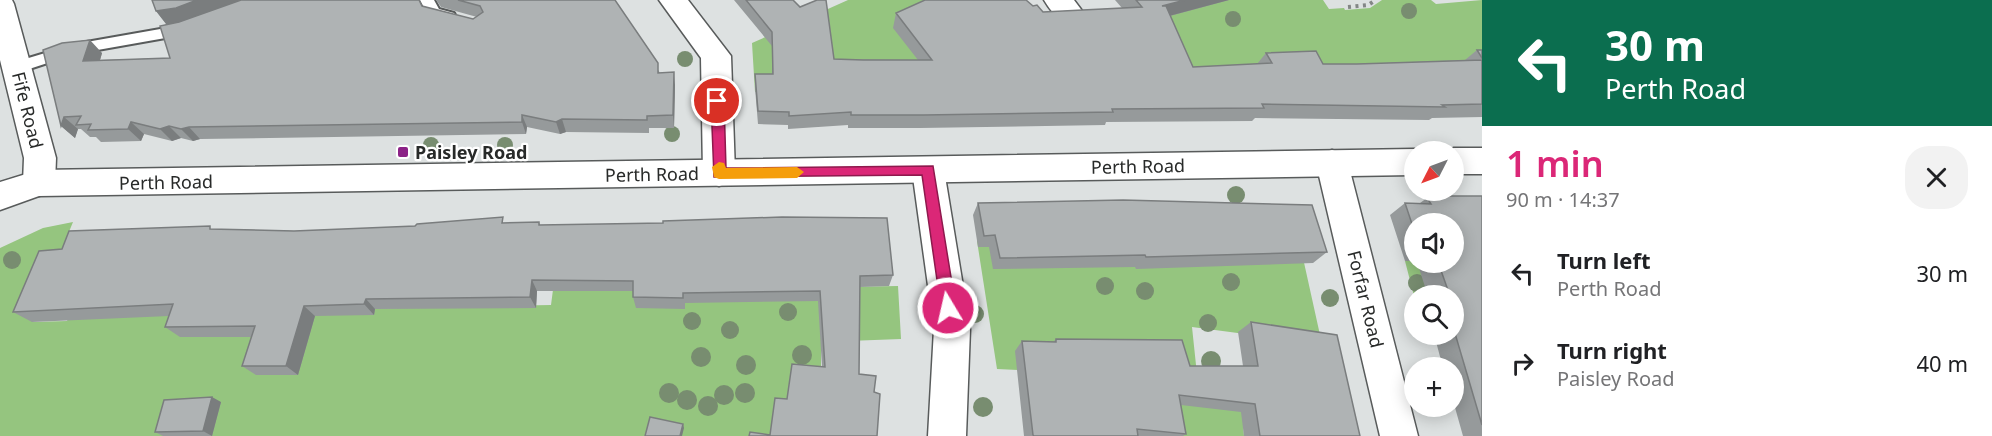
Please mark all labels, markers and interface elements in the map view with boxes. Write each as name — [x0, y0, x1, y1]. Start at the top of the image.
text: 30 m — [1605, 16, 1705, 73]
icon: left — [1506, 24, 1584, 102]
street label: Fife Road — [7, 69, 49, 151]
text: Perth Road — [1605, 70, 1746, 107]
pin — [691, 75, 742, 126]
icon: arrive — [700, 84, 733, 117]
text: 1 min — [1506, 139, 1604, 188]
place label: Paisley Road — [415, 140, 527, 164]
north arrow — [1404, 141, 1464, 201]
map controls — [1404, 141, 1464, 417]
marker: Paisley Road — [396, 145, 410, 159]
button: close — [1905, 146, 1968, 209]
street label: Perth Road — [1091, 153, 1185, 179]
street label: Perth Road — [605, 161, 699, 187]
street label: Perth Road — [119, 169, 213, 195]
text: 90 m · 14:37 — [1506, 186, 1620, 213]
button: sound — [1404, 213, 1464, 273]
text: Turn left — [1557, 245, 1651, 275]
street label: Forfar Road — [1342, 248, 1390, 350]
icon: left — [1506, 257, 1539, 290]
text: 30 m — [1917, 258, 1968, 288]
text: Perth Road — [1557, 275, 1661, 302]
position arrow — [916, 276, 980, 340]
button: search — [1404, 285, 1464, 345]
text: Turn right — [1557, 335, 1667, 365]
icon: right — [1506, 347, 1539, 380]
text: 40 m — [1917, 348, 1968, 378]
button: + — [1404, 357, 1464, 417]
text: Paisley Road — [1557, 365, 1675, 392]

